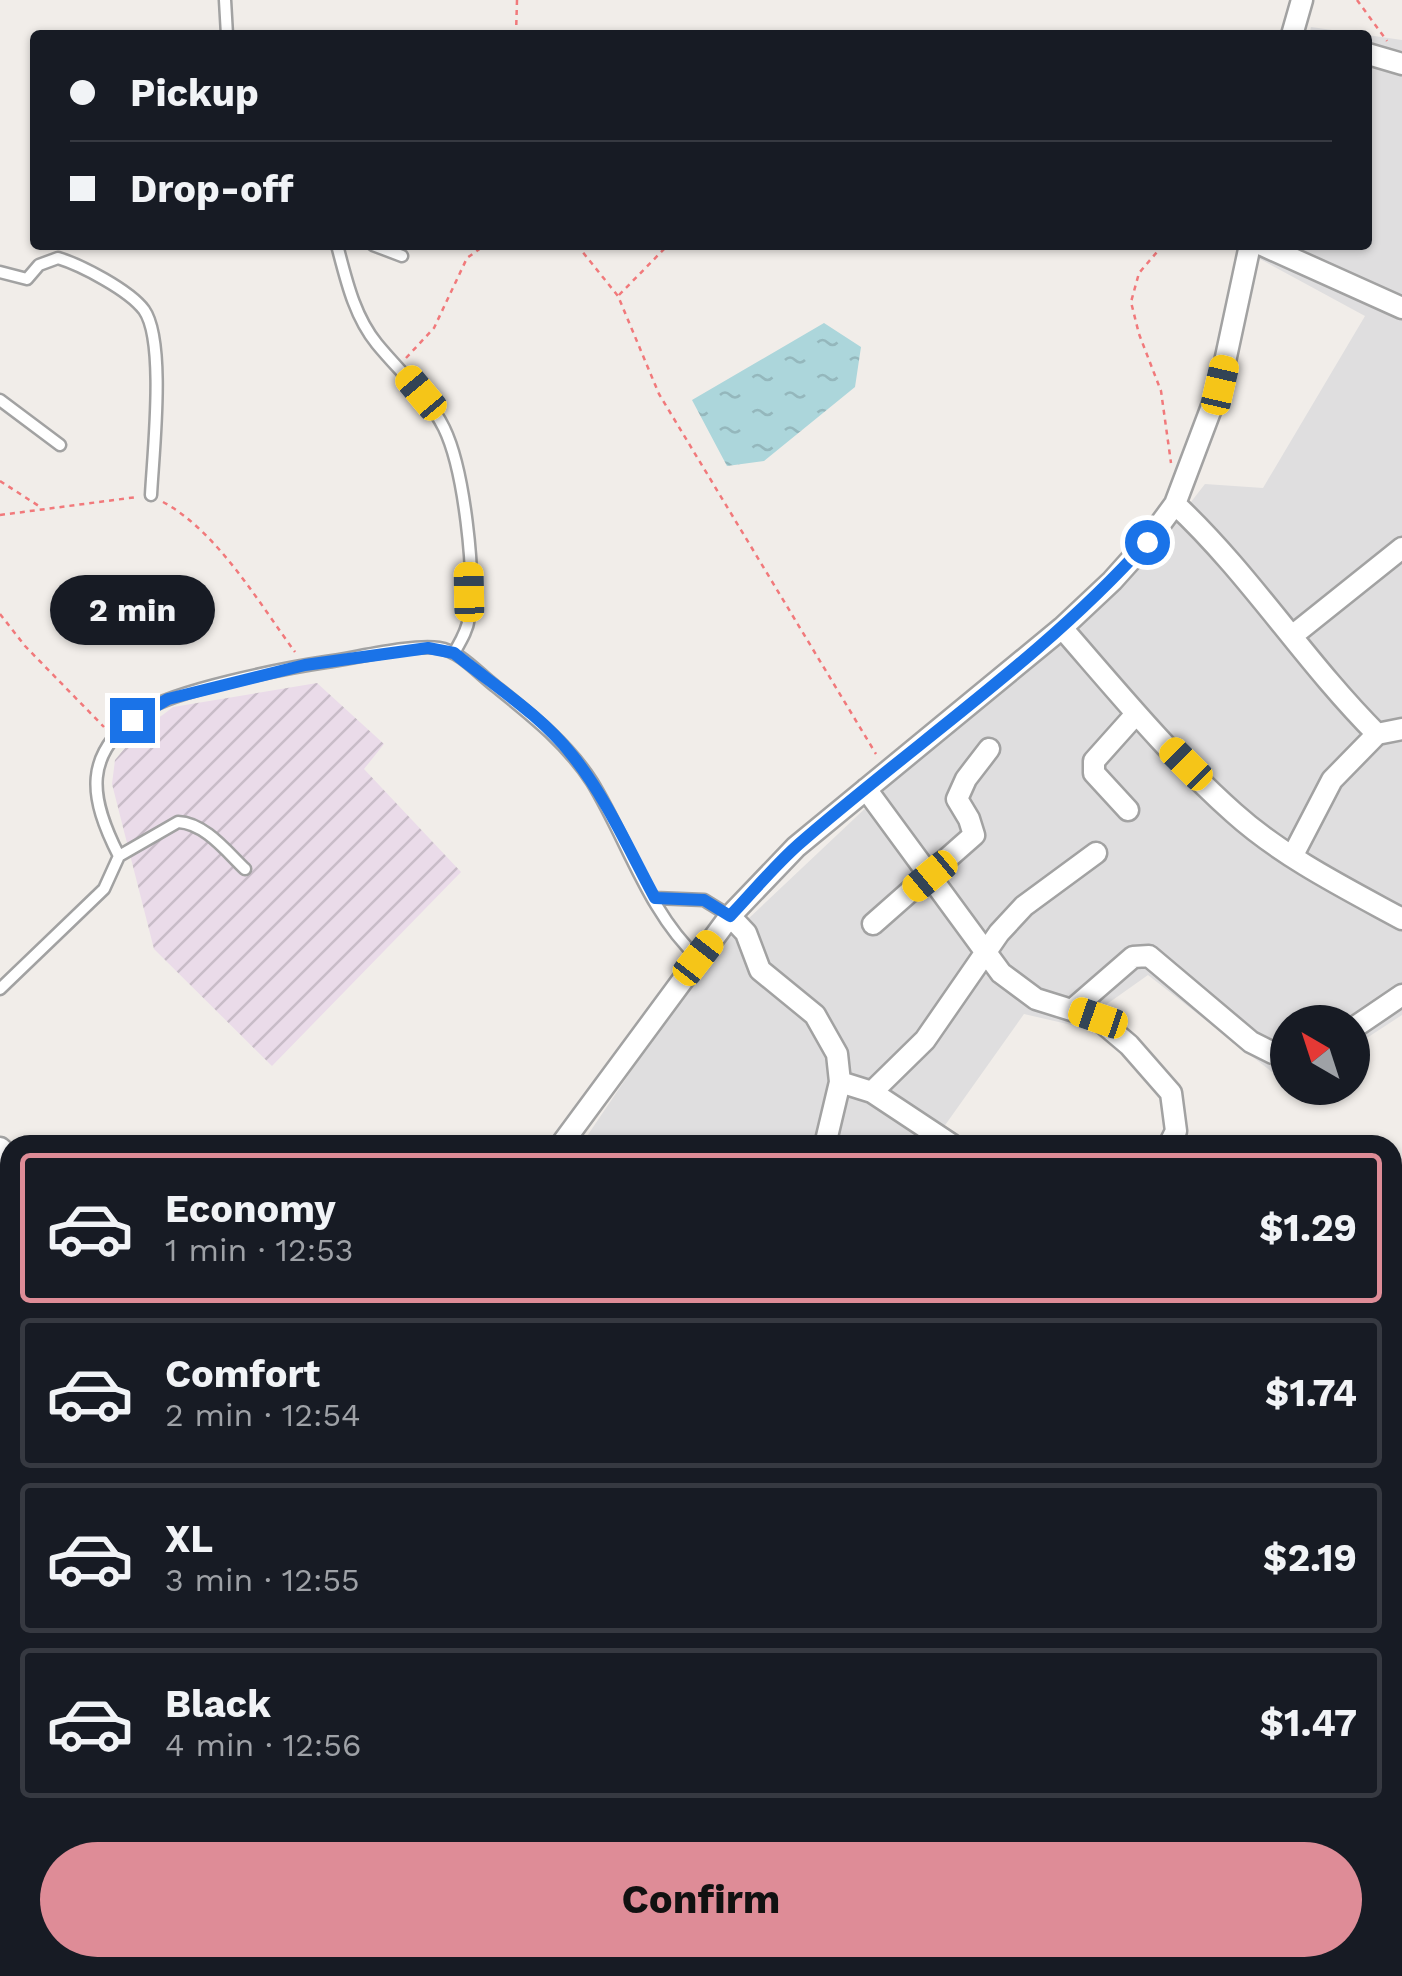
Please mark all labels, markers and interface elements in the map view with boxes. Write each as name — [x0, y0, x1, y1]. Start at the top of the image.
text: Pickup — [130, 71, 259, 115]
text: Drop-off — [130, 167, 294, 211]
car — [1199, 352, 1241, 418]
car — [390, 360, 452, 426]
route start — [1125, 520, 1170, 565]
car — [453, 562, 485, 622]
callout: 2 min — [49, 575, 214, 645]
text: 2 min — [89, 591, 176, 629]
route end — [110, 698, 155, 743]
car — [1154, 732, 1218, 796]
car — [897, 845, 963, 907]
car — [668, 925, 728, 991]
car — [1065, 994, 1131, 1042]
north arrow — [1270, 1005, 1370, 1105]
map controls — [1270, 1005, 1370, 1105]
icon: car — [45, 1183, 135, 1273]
text: Economy — [165, 1187, 336, 1231]
text: $1.29 — [1259, 1206, 1357, 1250]
text: 1 min · 12:53 — [165, 1231, 354, 1269]
icon: car — [45, 1348, 135, 1438]
text: Comfort — [165, 1352, 320, 1396]
text: $1.74 — [1265, 1371, 1357, 1415]
text: 2 min · 12:54 — [165, 1396, 361, 1434]
icon: car — [45, 1513, 135, 1603]
text: XL — [165, 1517, 213, 1561]
text: $2.19 — [1263, 1536, 1357, 1580]
text: 3 min · 12:55 — [165, 1561, 360, 1599]
icon: car — [45, 1678, 135, 1768]
text: Black — [165, 1682, 271, 1726]
text: $1.47 — [1260, 1701, 1357, 1745]
text: 4 min · 12:56 — [165, 1726, 361, 1764]
button: Confirm — [40, 1842, 1362, 1957]

